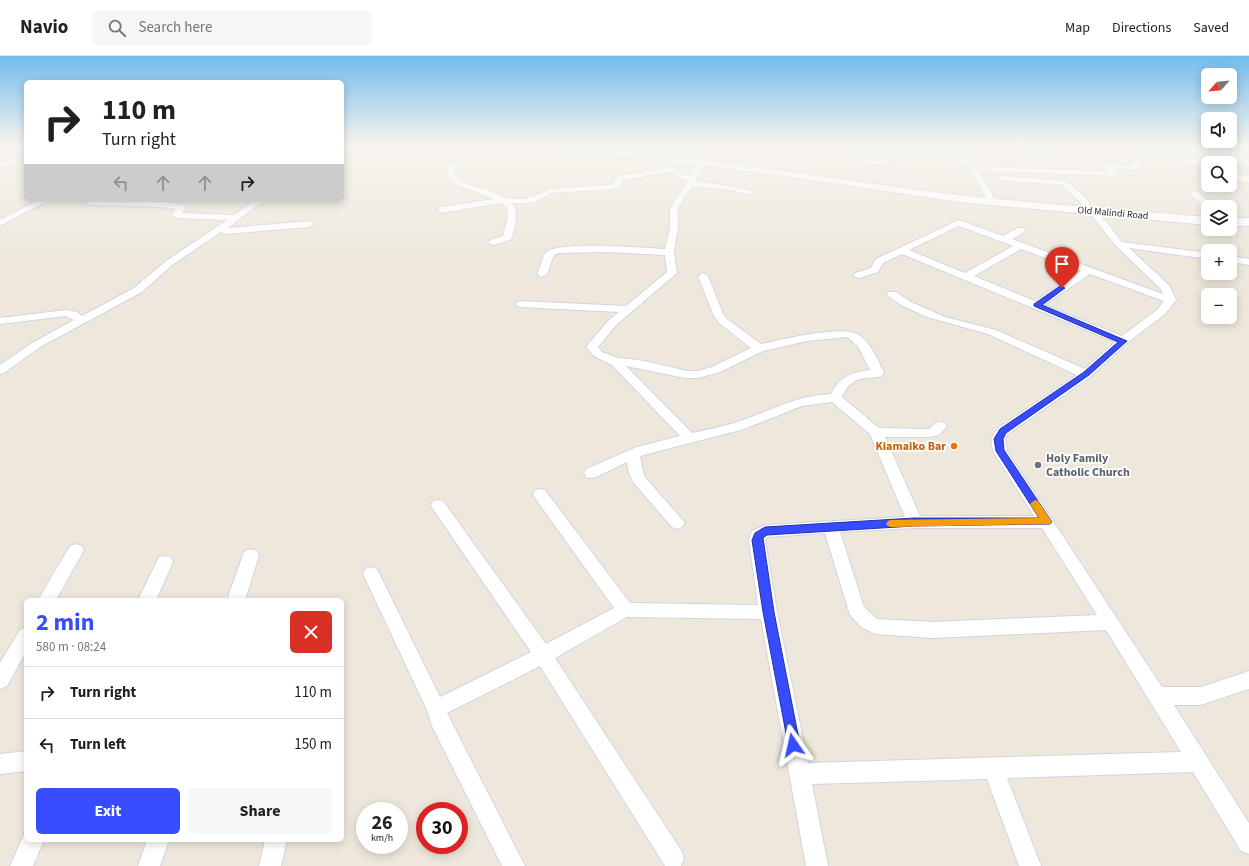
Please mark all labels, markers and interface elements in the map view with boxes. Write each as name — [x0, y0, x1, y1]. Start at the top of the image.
search box — [92, 10, 372, 46]
text: Navio — [20, 14, 68, 41]
icon: search — [106, 17, 128, 39]
text: Search here — [138, 17, 212, 38]
text: Map — [1065, 18, 1090, 38]
text: Directions — [1112, 18, 1171, 38]
text: Saved — [1193, 18, 1229, 38]
north arrow — [1201, 68, 1237, 104]
map controls — [1201, 68, 1237, 324]
text: 110 m — [102, 90, 176, 130]
icon: right — [36, 96, 88, 148]
button: sound — [1201, 112, 1237, 148]
text: Turn right — [102, 127, 176, 152]
button: search — [1201, 156, 1237, 192]
icon: left — [110, 172, 132, 194]
icon: ahead — [152, 172, 174, 194]
icon: ahead — [194, 172, 216, 194]
icon: right — [236, 172, 258, 194]
button: layers — [1201, 200, 1237, 236]
street label: Old Malindi Road — [1077, 203, 1149, 223]
button: + — [1201, 244, 1237, 280]
pin — [1045, 247, 1079, 288]
icon: arrive — [1051, 253, 1073, 275]
button: − — [1201, 288, 1237, 324]
place label: Kiamaiko Bar — [875, 438, 946, 455]
marker: Kiamaiko Bar — [949, 441, 959, 451]
place label: Holy Family Catholic Church — [1046, 450, 1130, 481]
marker: Holy Family Catholic Church — [1033, 460, 1043, 470]
text: 2 min — [36, 605, 94, 640]
button: close — [290, 611, 332, 653]
text: 580 m · 08:24 — [36, 638, 106, 656]
icon: right — [36, 682, 58, 704]
text: Turn right — [70, 682, 136, 703]
text: 110 m — [294, 682, 332, 703]
position arrow — [772, 724, 814, 766]
icon: left — [36, 734, 58, 756]
text: Turn left — [70, 734, 126, 755]
text: 150 m — [294, 734, 332, 755]
button: Exit — [36, 788, 180, 834]
button: Share — [188, 788, 332, 834]
speed limit sign: 30 — [416, 802, 468, 854]
text: 26 — [371, 809, 393, 837]
text: km/h — [371, 831, 393, 845]

